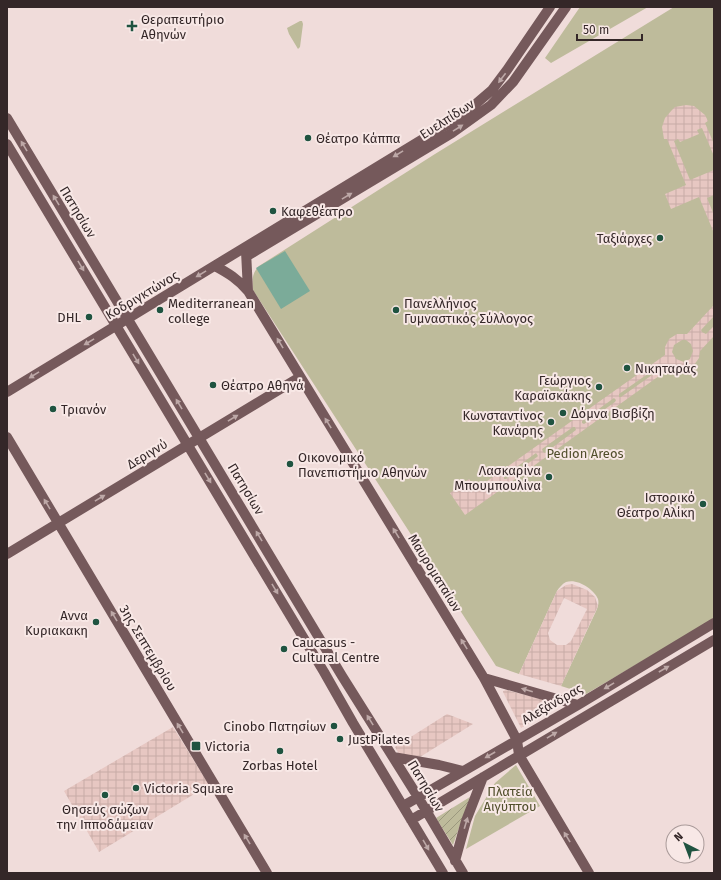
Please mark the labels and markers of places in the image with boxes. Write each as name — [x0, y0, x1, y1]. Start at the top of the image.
place label: Θεραπευτήριο Αθηνών — [141, 12, 224, 42]
marker: Θεραπευτήριο Αθηνών — [126, 20, 138, 32]
place label: Θέατρο Κάππα — [316, 131, 401, 146]
marker: Θέατρο Κάππα — [303, 133, 313, 143]
place label: Καφεθέατρο — [281, 204, 353, 219]
marker: Καφεθέατρο — [268, 206, 278, 216]
place label: Ταξιάρχες — [597, 231, 652, 247]
marker: Ταξιάρχες — [655, 233, 665, 243]
place label: Mediterranean college — [168, 296, 254, 326]
place label: Πανελλήνιος Γυμναστικός Σύλλογος — [404, 296, 533, 326]
marker: Mediterranean college — [155, 305, 165, 315]
marker: Πανελλήνιος Γυμναστικός Σύλλογος — [391, 305, 401, 315]
place label: DHL — [57, 310, 82, 325]
marker: DHL — [84, 312, 94, 322]
place label: Νικηταράς — [635, 361, 696, 376]
marker: Νικηταράς — [622, 363, 632, 373]
place label: Γεώργιος Καραϊσκάκης — [514, 373, 591, 403]
place label: Θέατρο Αθηνά — [221, 378, 304, 393]
marker: Θέατρο Αθηνά — [208, 380, 218, 390]
marker: Γεώργιος Καραϊσκάκης — [594, 382, 604, 392]
place label: Τριανόν — [61, 402, 107, 417]
marker: Τριανόν — [48, 404, 58, 414]
place label: Δόμνα Βισβίζη — [571, 406, 655, 421]
place label: Κωνσταντίνος Κανάρης — [463, 408, 543, 438]
marker: Δόμνα Βισβίζη — [558, 408, 568, 418]
marker: Κωνσταντίνος Κανάρης — [546, 417, 556, 427]
place label: Οικονομικό Πανεπιστήμιο Αθηνών — [298, 450, 427, 480]
marker: Οικονομικό Πανεπιστήμιο Αθηνών — [285, 459, 295, 469]
place label: Λασκαρίνα Μπουμπουλίνα — [454, 463, 541, 493]
marker: Λασκαρίνα Μπουμπουλίνα — [544, 472, 554, 482]
place label: Ιστορικό Θέατρο Αλίκη — [617, 490, 695, 520]
marker: Ιστορικό Θέατρο Αλίκη — [698, 499, 708, 509]
place label: Αννα Κυριακακη — [25, 608, 88, 638]
marker: Αννα Κυριακακη — [91, 617, 101, 627]
place label: Caucasus - Cultural Centre — [292, 635, 380, 665]
marker: Caucasus - Cultural Centre — [279, 644, 289, 654]
place label: Cinobo Πατησίων — [224, 719, 327, 734]
marker: Cinobo Πατησίων — [329, 721, 339, 731]
place label: JustPilates — [348, 732, 410, 747]
marker: JustPilates — [335, 734, 345, 744]
place label: Victoria — [205, 739, 250, 754]
marker: Victoria — [190, 740, 202, 752]
marker: Zorbas Hotel — [275, 746, 285, 756]
place label: Zorbas Hotel — [243, 758, 318, 773]
place label: Victoria Square — [144, 781, 234, 796]
marker: Victoria Square — [131, 783, 141, 793]
marker: Θησεύς σώζων την Ιπποδάμειαν — [100, 790, 110, 800]
place label: Θησεύς σώζων την Ιπποδάμειαν — [56, 802, 154, 832]

